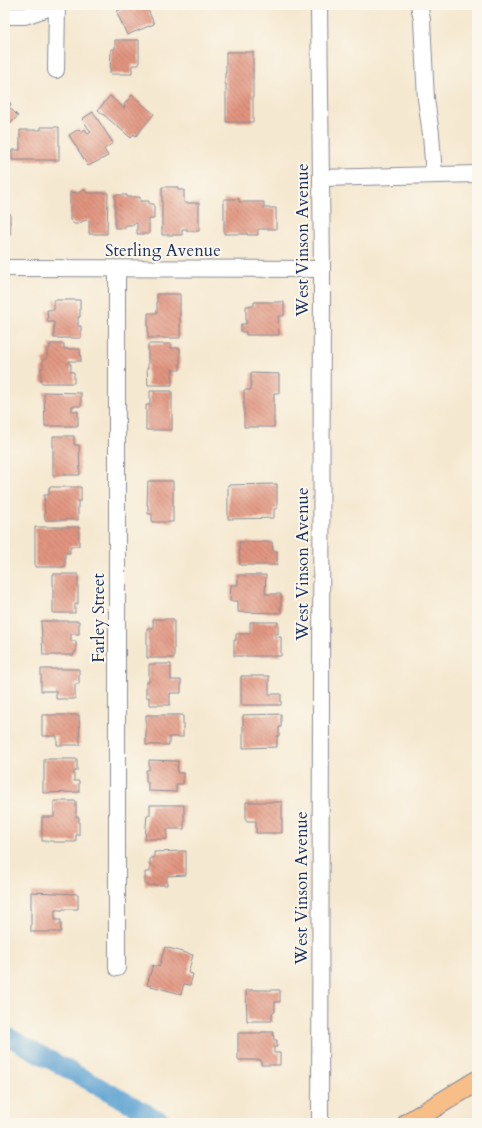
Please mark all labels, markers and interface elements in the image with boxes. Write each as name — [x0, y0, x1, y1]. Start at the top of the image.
street label: West Vinson Avenue — [291, 163, 314, 318]
street label: Sterling Avenue — [105, 239, 221, 262]
street label: West Vinson Avenue — [291, 487, 314, 642]
street label: Farley Street — [87, 573, 110, 663]
street label: West Vinson Avenue — [290, 811, 313, 966]

